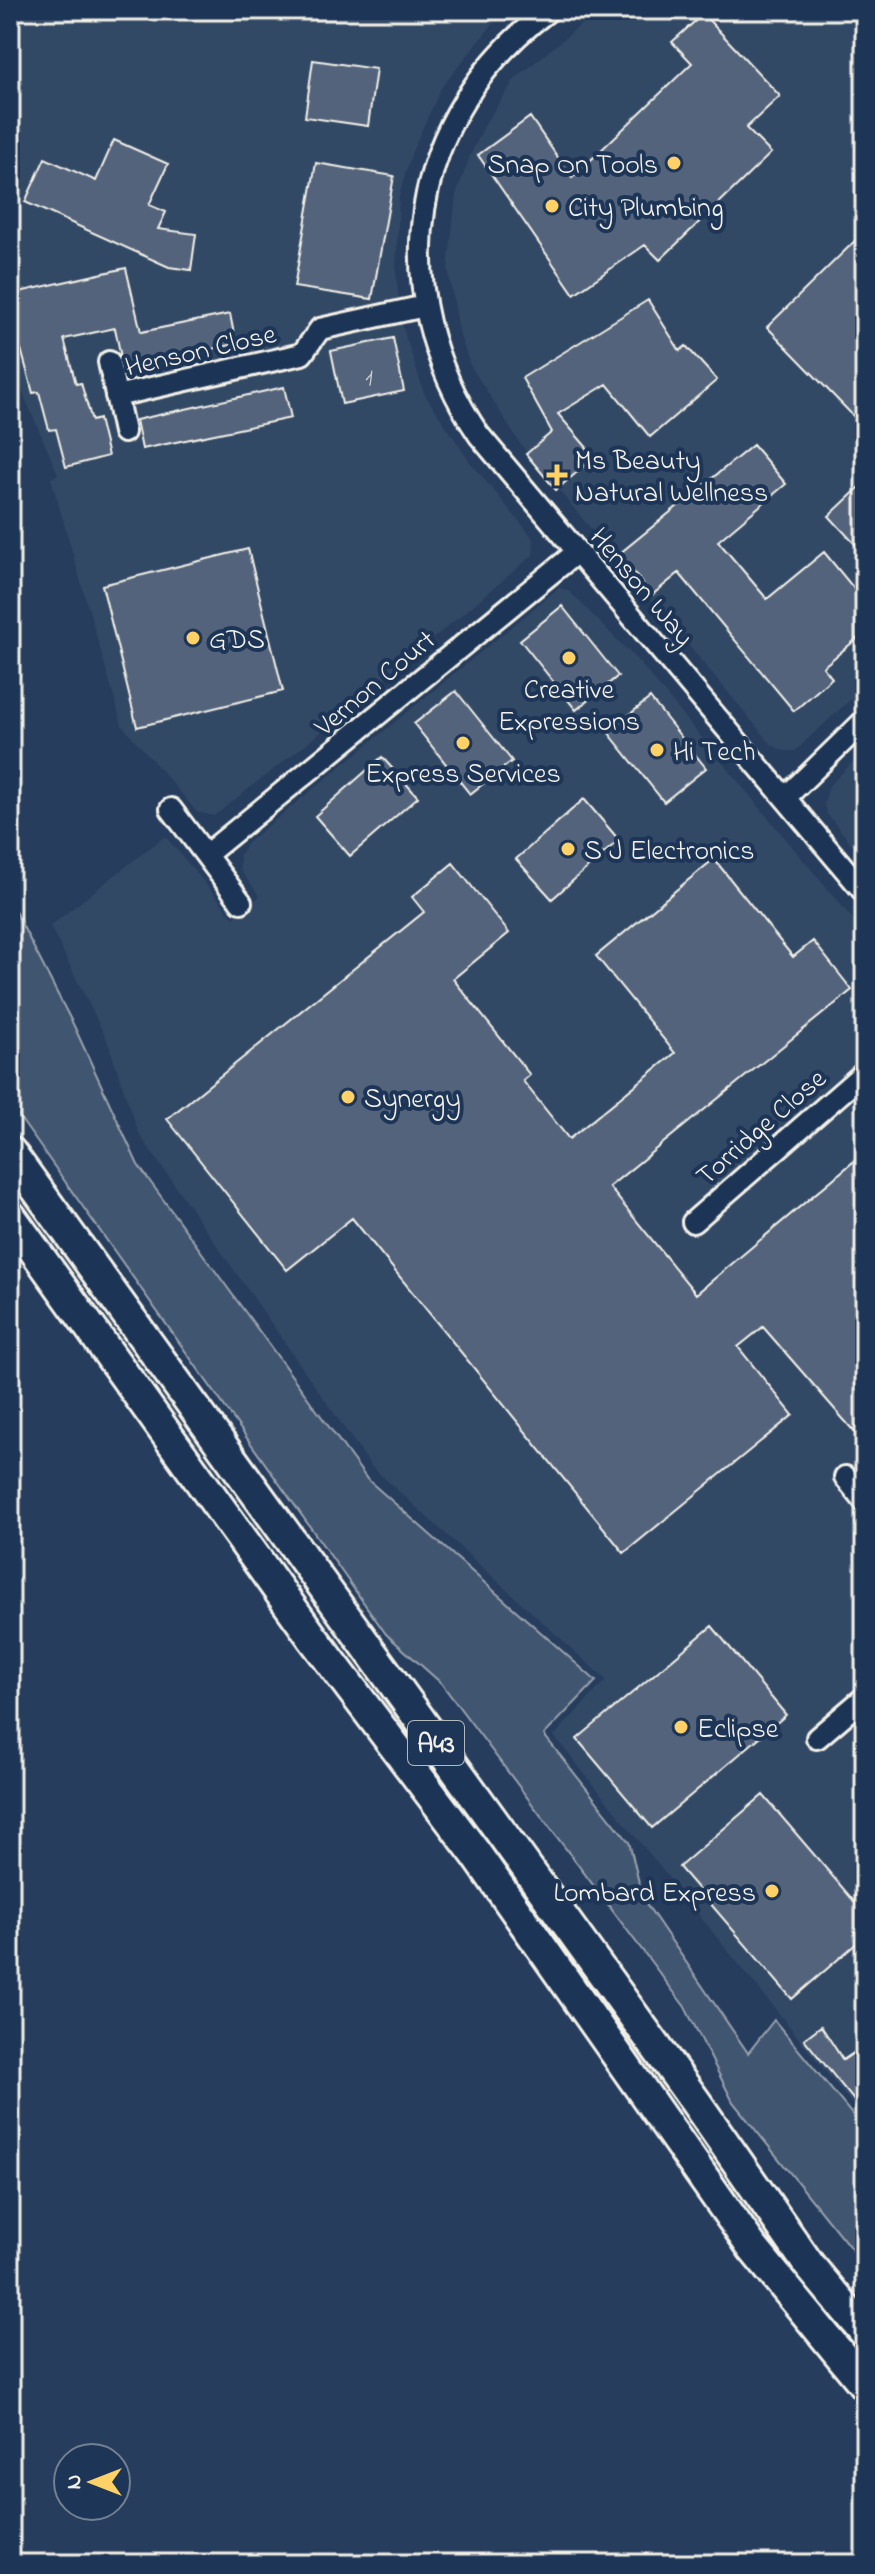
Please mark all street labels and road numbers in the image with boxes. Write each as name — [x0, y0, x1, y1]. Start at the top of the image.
street label: Henson Close — [121, 315, 281, 390]
street label: Henson Way — [578, 520, 703, 657]
street label: Vernon Court — [306, 622, 446, 748]
street label: Torridge Close — [688, 1060, 837, 1197]
road number: A43 — [408, 1721, 464, 1765]

